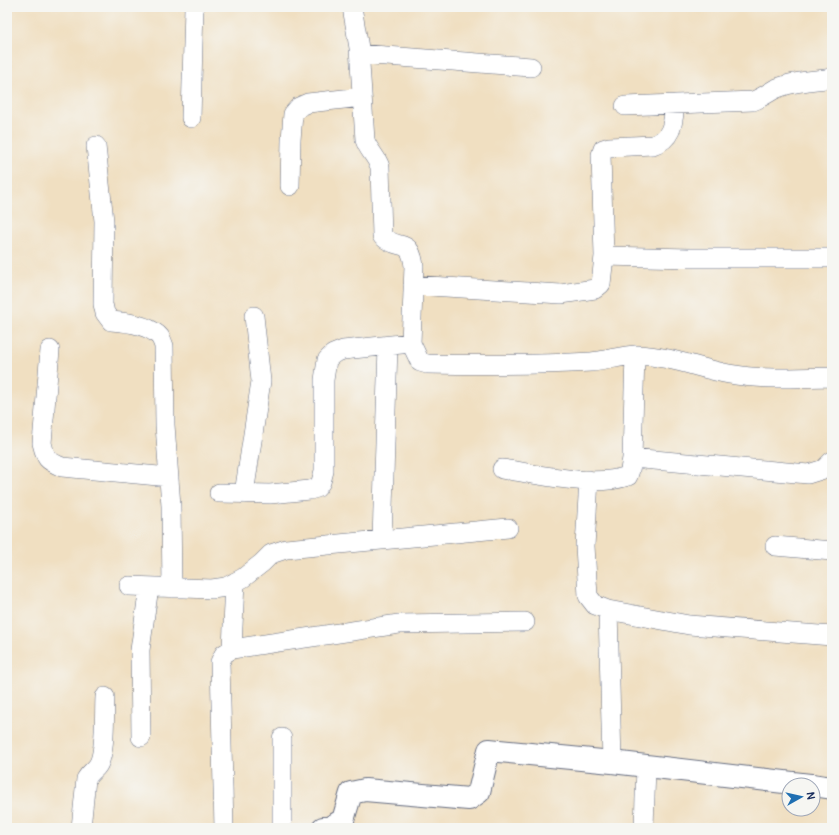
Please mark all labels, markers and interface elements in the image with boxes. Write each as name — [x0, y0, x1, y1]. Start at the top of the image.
north arrow — [781, 777, 821, 817]
text: N — [803, 791, 817, 801]

